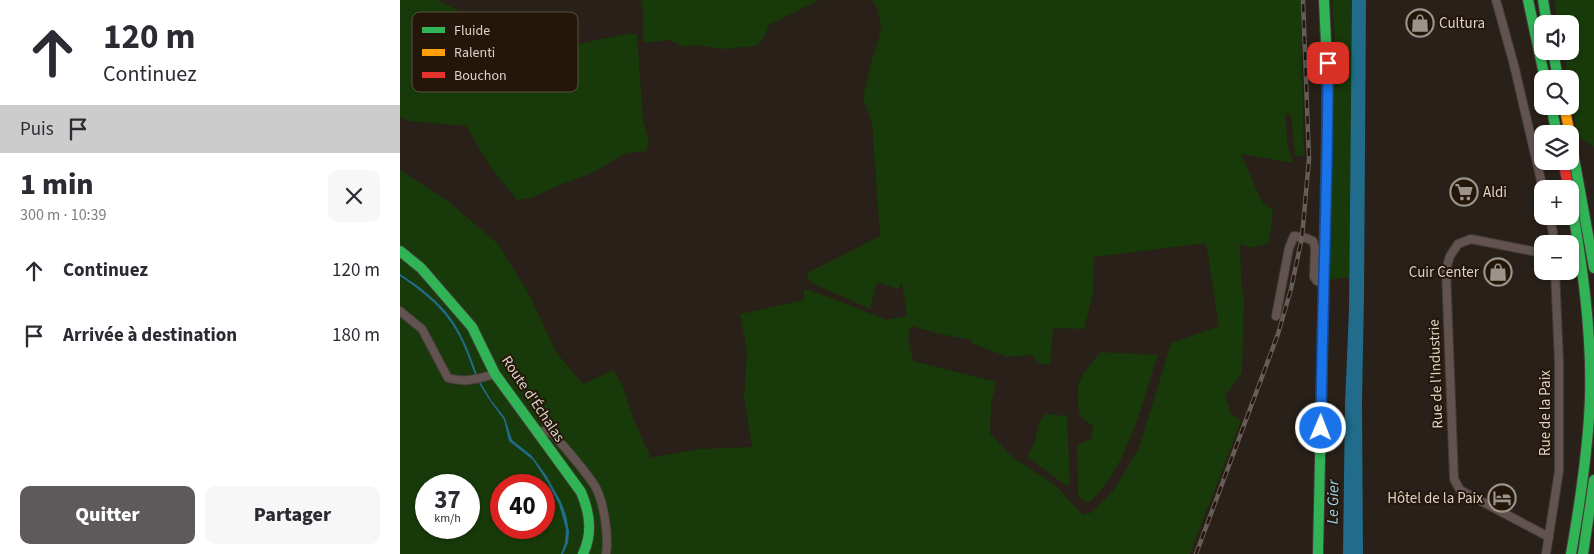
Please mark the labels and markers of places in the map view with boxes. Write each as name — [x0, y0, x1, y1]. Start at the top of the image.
shop icon: Cultura — [1405, 8, 1435, 38]
place label: Cultura — [1439, 13, 1485, 34]
pin — [1307, 42, 1349, 84]
supermarket icon: Aldi — [1449, 177, 1479, 207]
place label: Aldi — [1483, 182, 1507, 203]
shop icon: Cuir Center — [1483, 257, 1513, 287]
place label: Cuir Center — [1409, 262, 1480, 283]
hotel icon: Hôtel de la Paix — [1487, 483, 1517, 513]
place label: Hôtel de la Paix — [1387, 488, 1483, 509]

